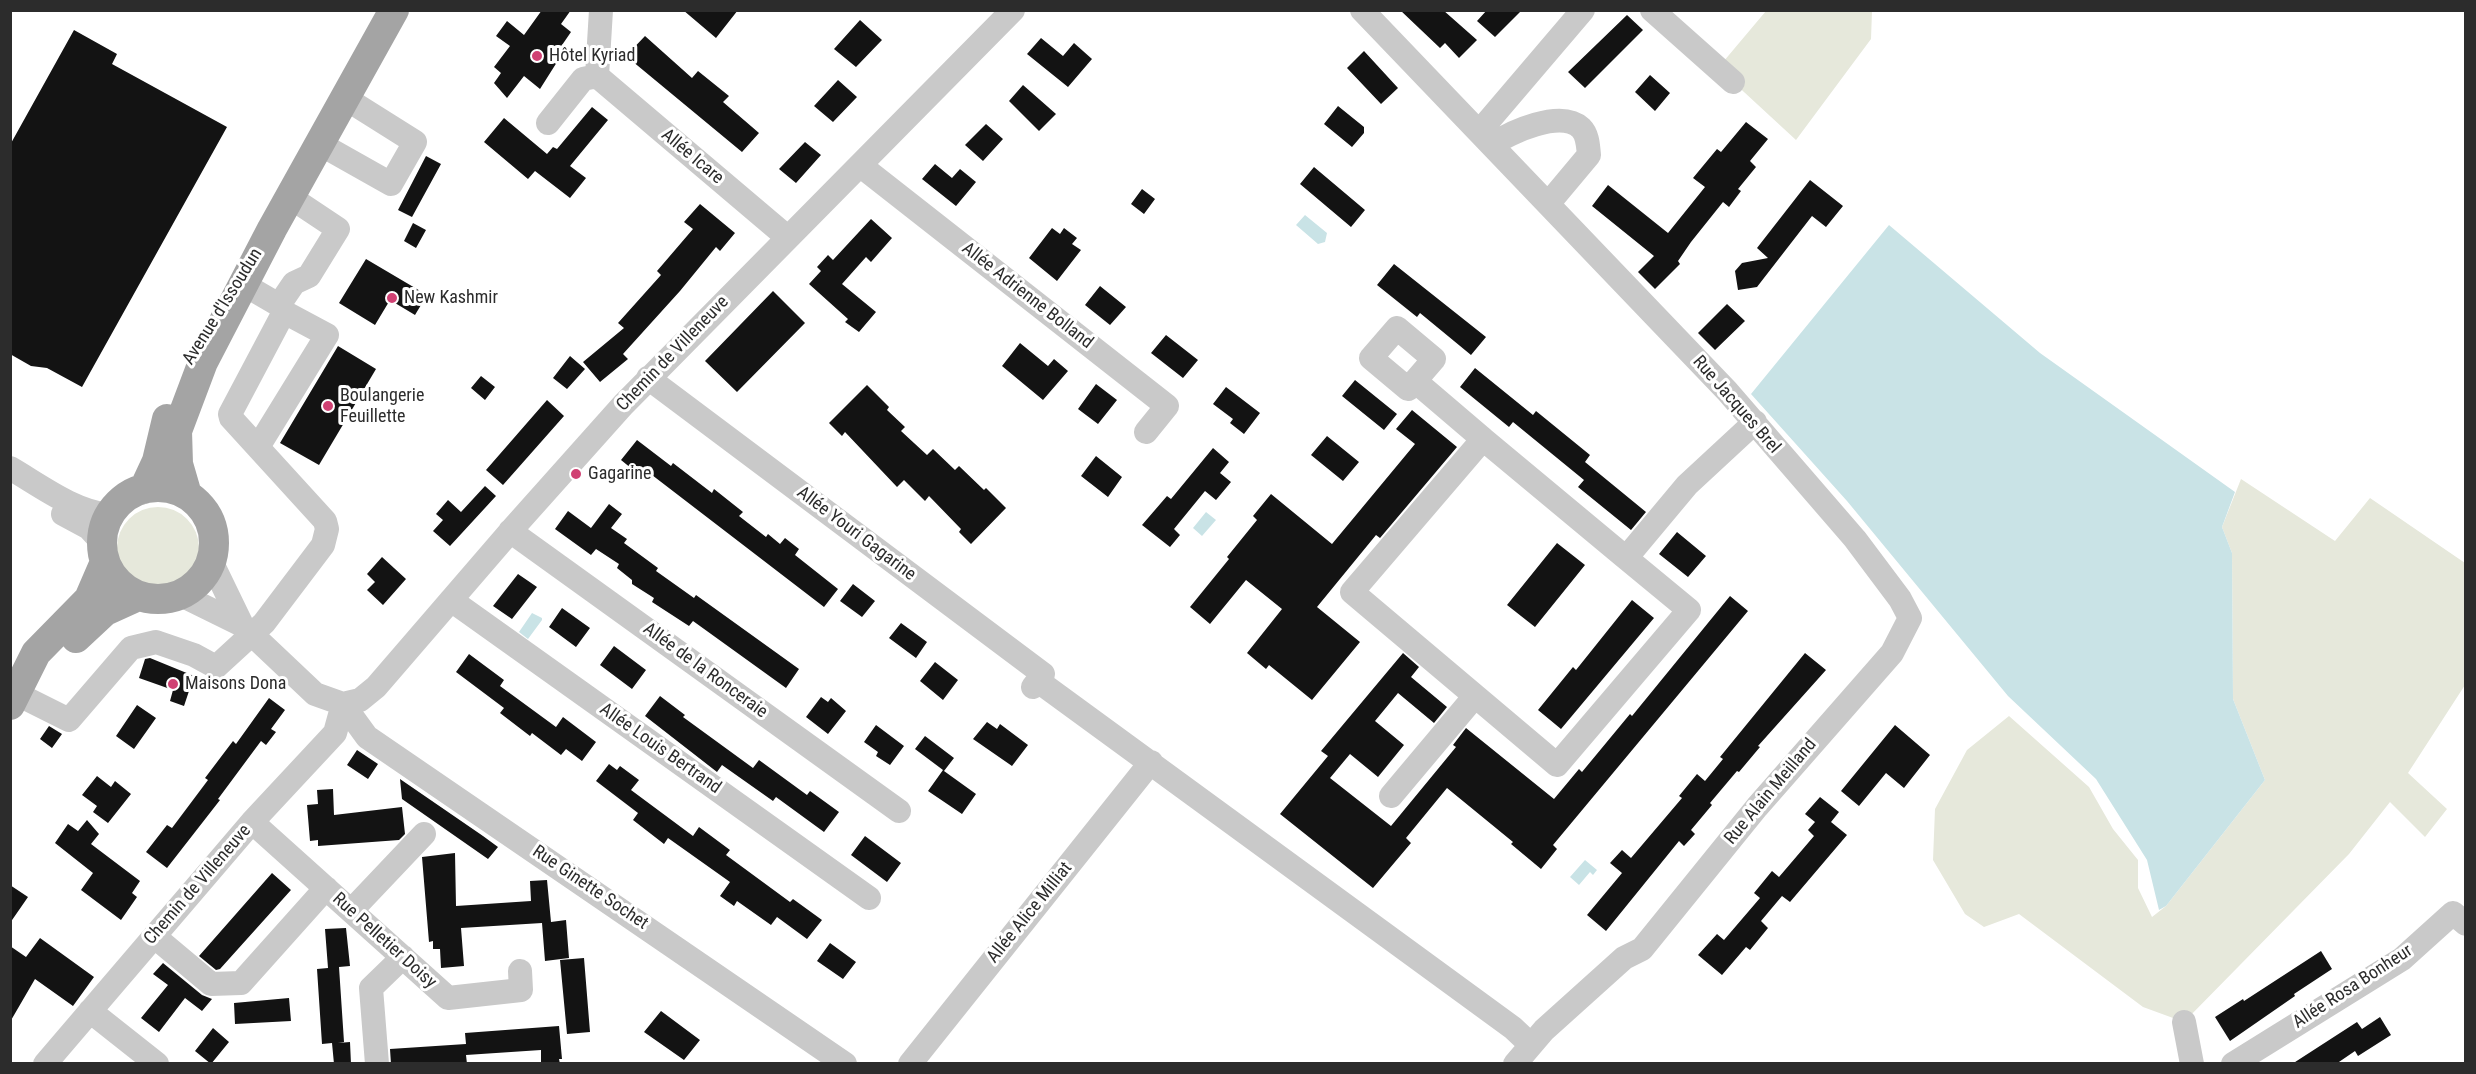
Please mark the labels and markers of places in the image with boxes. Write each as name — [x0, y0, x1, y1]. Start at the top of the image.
place label: Hôtel Kyriad — [549, 45, 635, 67]
marker: Hôtel Kyriad — [530, 49, 544, 63]
place label: New Kashmir — [404, 287, 498, 309]
marker: New Kashmir — [385, 291, 399, 305]
place label: Boulangerie Feuillette — [340, 385, 424, 428]
marker: Boulangerie Feuillette — [321, 399, 335, 413]
place label: Gagarine — [588, 463, 652, 485]
marker: Gagarine — [569, 467, 583, 481]
place label: Maisons Dona — [185, 673, 286, 695]
marker: Maisons Dona — [166, 677, 180, 691]

